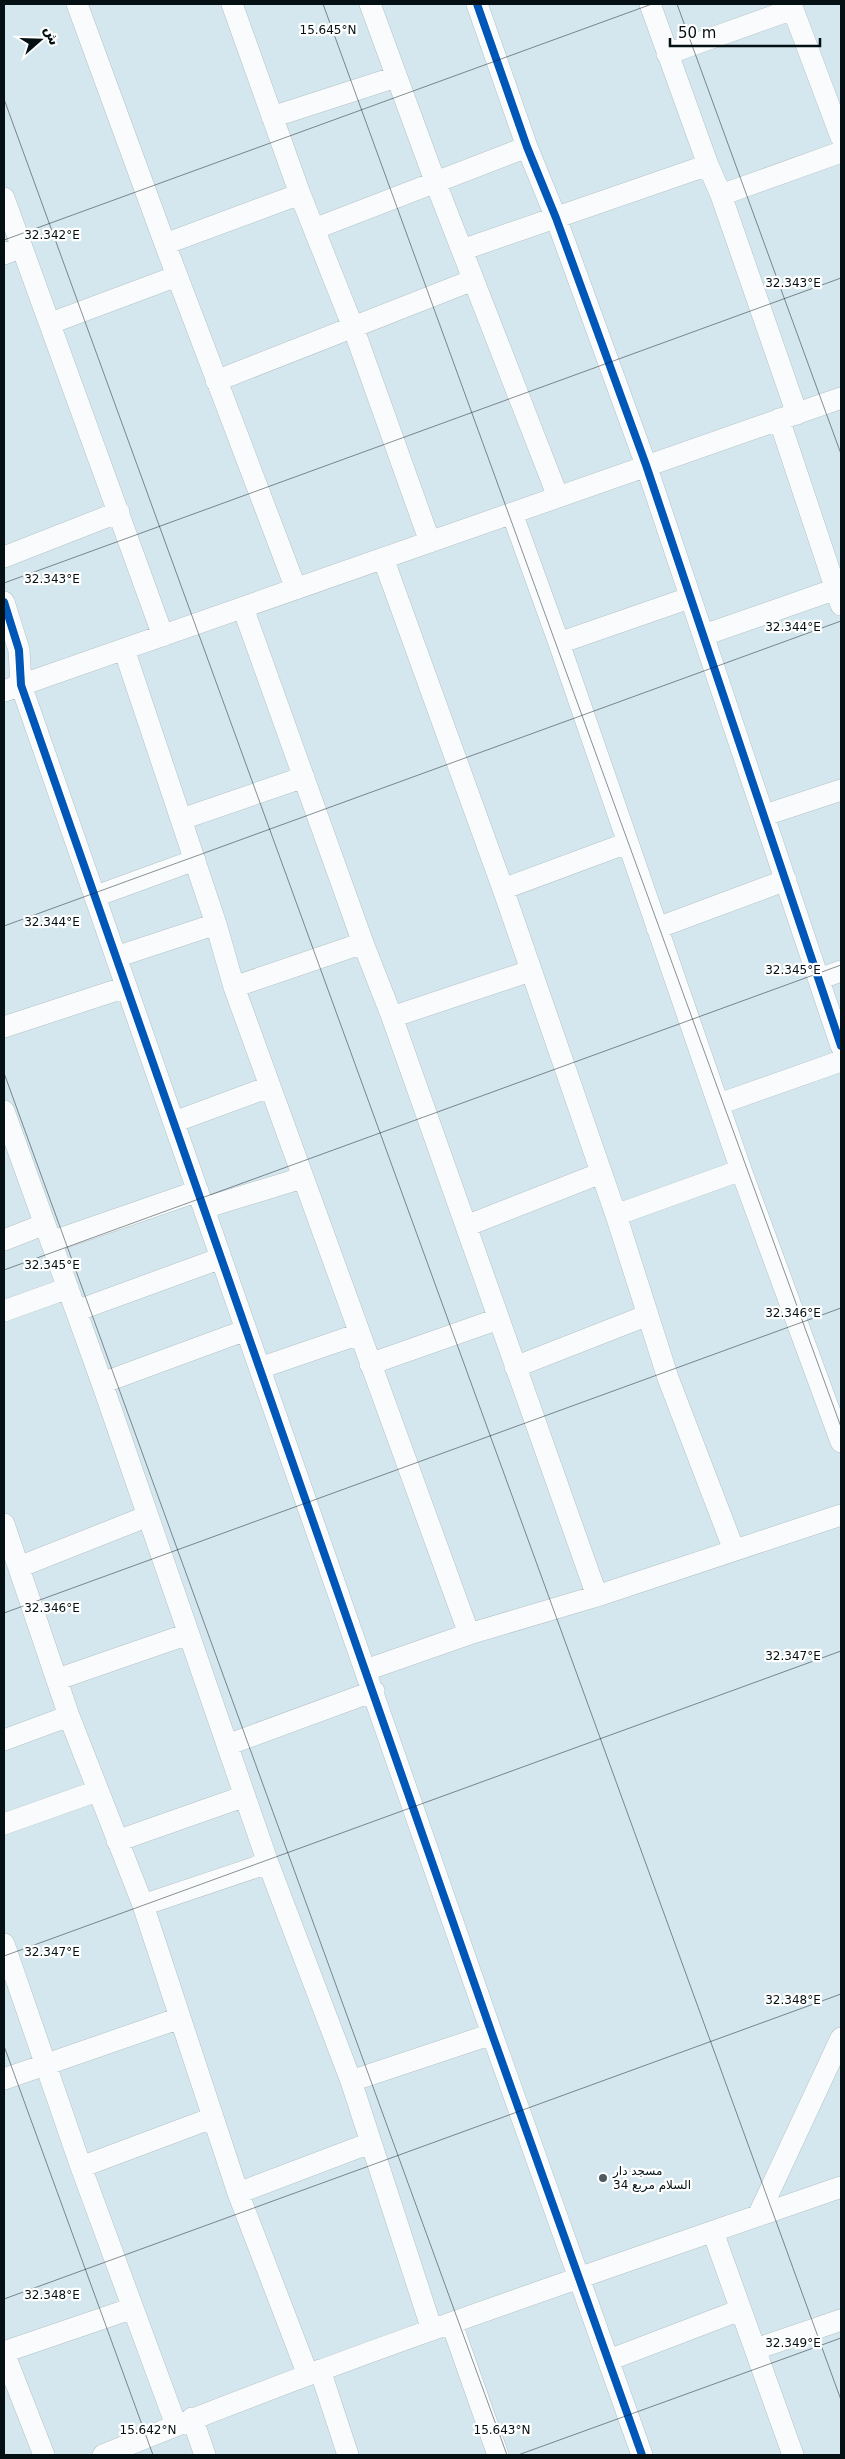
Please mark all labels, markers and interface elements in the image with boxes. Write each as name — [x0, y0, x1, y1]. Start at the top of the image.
north arrow — [15, 15, 65, 65]
scale bar — [670, 15, 820, 47]
text: 15.645°N — [300, 23, 356, 37]
text: ش — [41, 24, 63, 47]
text: 50 m — [678, 24, 716, 42]
text: 32.342°E — [24, 228, 80, 242]
text: 32.343°E — [765, 276, 821, 290]
text: 32.343°E — [24, 572, 80, 586]
text: 32.344°E — [765, 620, 821, 634]
text: 32.344°E — [24, 915, 80, 929]
text: 32.345°E — [765, 963, 821, 977]
text: 32.345°E — [24, 1258, 80, 1272]
text: 32.346°E — [765, 1306, 821, 1320]
text: 32.346°E — [24, 1601, 80, 1615]
text: 32.347°E — [765, 1649, 821, 1663]
text: 32.347°E — [24, 1945, 80, 1959]
text: 32.348°E — [765, 1993, 821, 2007]
place label: مسجد دار السلام مربع 34 — [612, 2164, 691, 2193]
marker: مسجد دار السلام مربع 34 — [597, 2172, 609, 2184]
text: 32.348°E — [24, 2288, 80, 2302]
text: 32.349°E — [765, 2336, 821, 2350]
text: 15.642°N — [120, 2423, 176, 2437]
text: 15.643°N — [474, 2423, 530, 2437]

